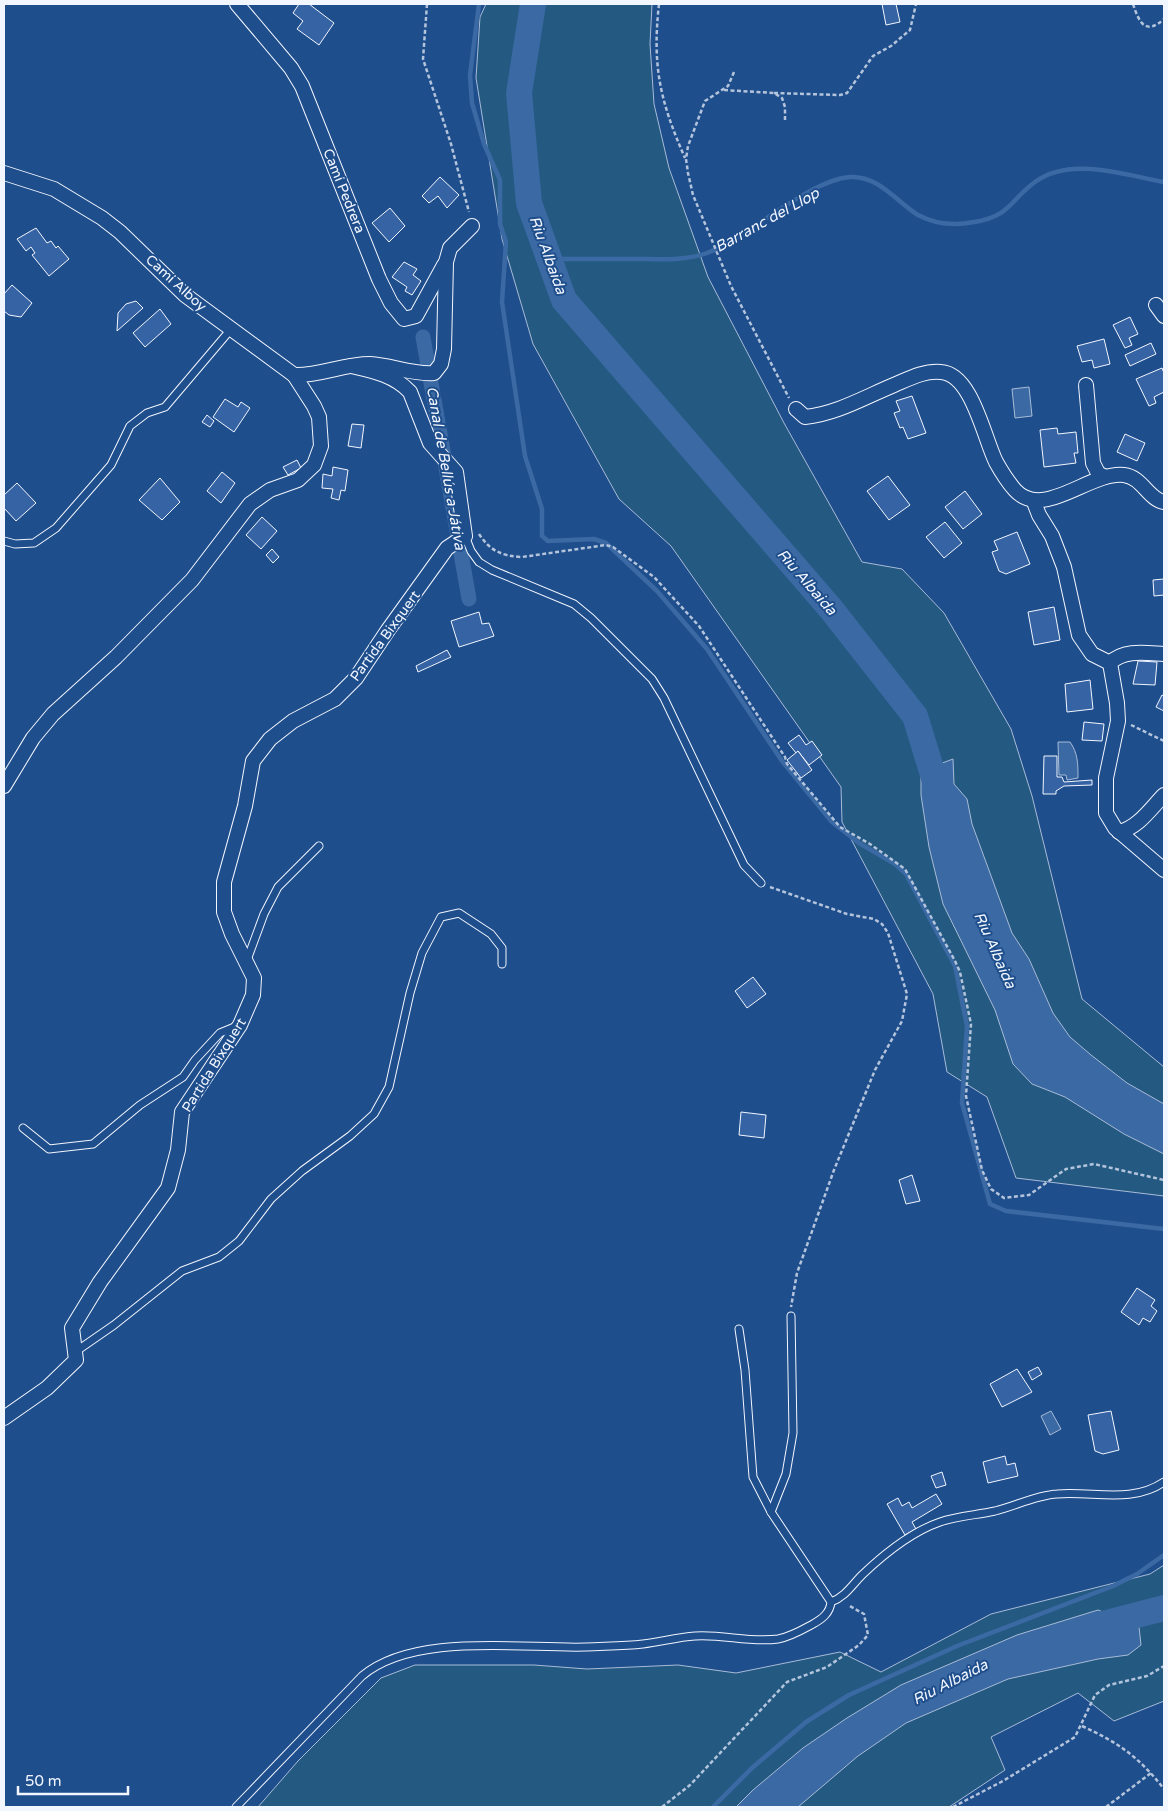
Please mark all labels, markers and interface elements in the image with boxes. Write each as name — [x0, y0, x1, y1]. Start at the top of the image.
street label: Camí Pedrera — [319, 146, 369, 236]
water label: Barranc del Llop — [712, 183, 824, 256]
water label: Riu Albaida — [526, 213, 571, 297]
street label: Camí Alboy — [142, 251, 210, 315]
water label: Canal de Bellús a Játiva — [423, 385, 469, 552]
water label: Riu Albaida — [773, 545, 841, 619]
street label: Partida Bixquert — [346, 587, 424, 685]
water label: Riu Albaida — [970, 909, 1020, 992]
street label: Partida Bixquert — [178, 1014, 250, 1115]
water label: Riu Albaida — [909, 1655, 991, 1709]
scale bar — [18, 1764, 128, 1796]
text: 50 m — [25, 1772, 62, 1790]

